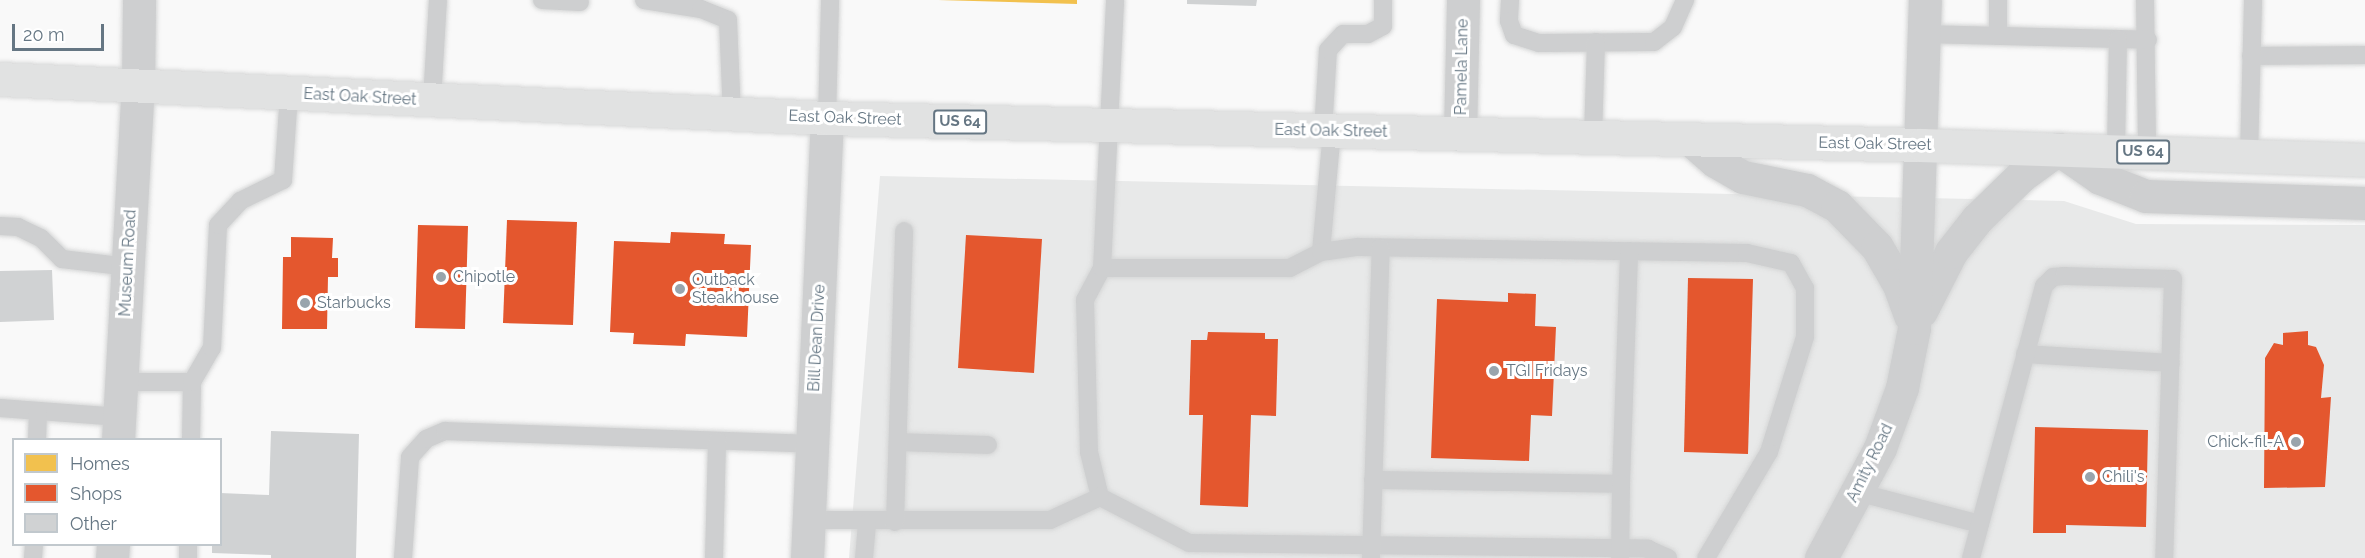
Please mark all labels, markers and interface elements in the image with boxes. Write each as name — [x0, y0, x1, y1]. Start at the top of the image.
scale bar — [15, 12, 106, 50]
street label: Pamela Lane — [1452, 19, 1472, 115]
text: 20 m — [23, 24, 65, 45]
street label: East Oak Street — [303, 84, 417, 110]
street label: East Oak Street — [788, 106, 902, 130]
road number: US 64 — [933, 110, 987, 134]
street label: East Oak Street — [1274, 120, 1388, 142]
street label: East Oak Street — [1818, 133, 1932, 155]
road number: US 64 — [2116, 140, 2170, 164]
street label: Museum Road — [116, 209, 140, 317]
place label: Chipotle — [453, 267, 515, 287]
marker: Chipotle — [434, 270, 448, 284]
place label: Outback Steakhouse — [692, 270, 779, 308]
marker: Outback Steakhouse — [673, 282, 687, 296]
street label: Bill Dean Drive — [805, 284, 829, 392]
place label: Starbucks — [317, 293, 391, 313]
marker: Starbucks — [298, 296, 312, 310]
place label: TGI Fridays — [1506, 361, 1587, 381]
marker: TGI Fridays — [1487, 364, 1501, 378]
street label: Amity Road — [1843, 420, 1897, 506]
place label: Chick-fil-A — [2207, 432, 2284, 452]
marker: Chick-fil-A — [2289, 435, 2303, 449]
legend — [12, 438, 222, 546]
text: Homes — [70, 453, 130, 474]
place label: Chili's — [2102, 467, 2144, 487]
marker: Chili's — [2083, 470, 2097, 484]
text: Shops — [70, 483, 122, 504]
text: Other — [70, 513, 117, 534]

